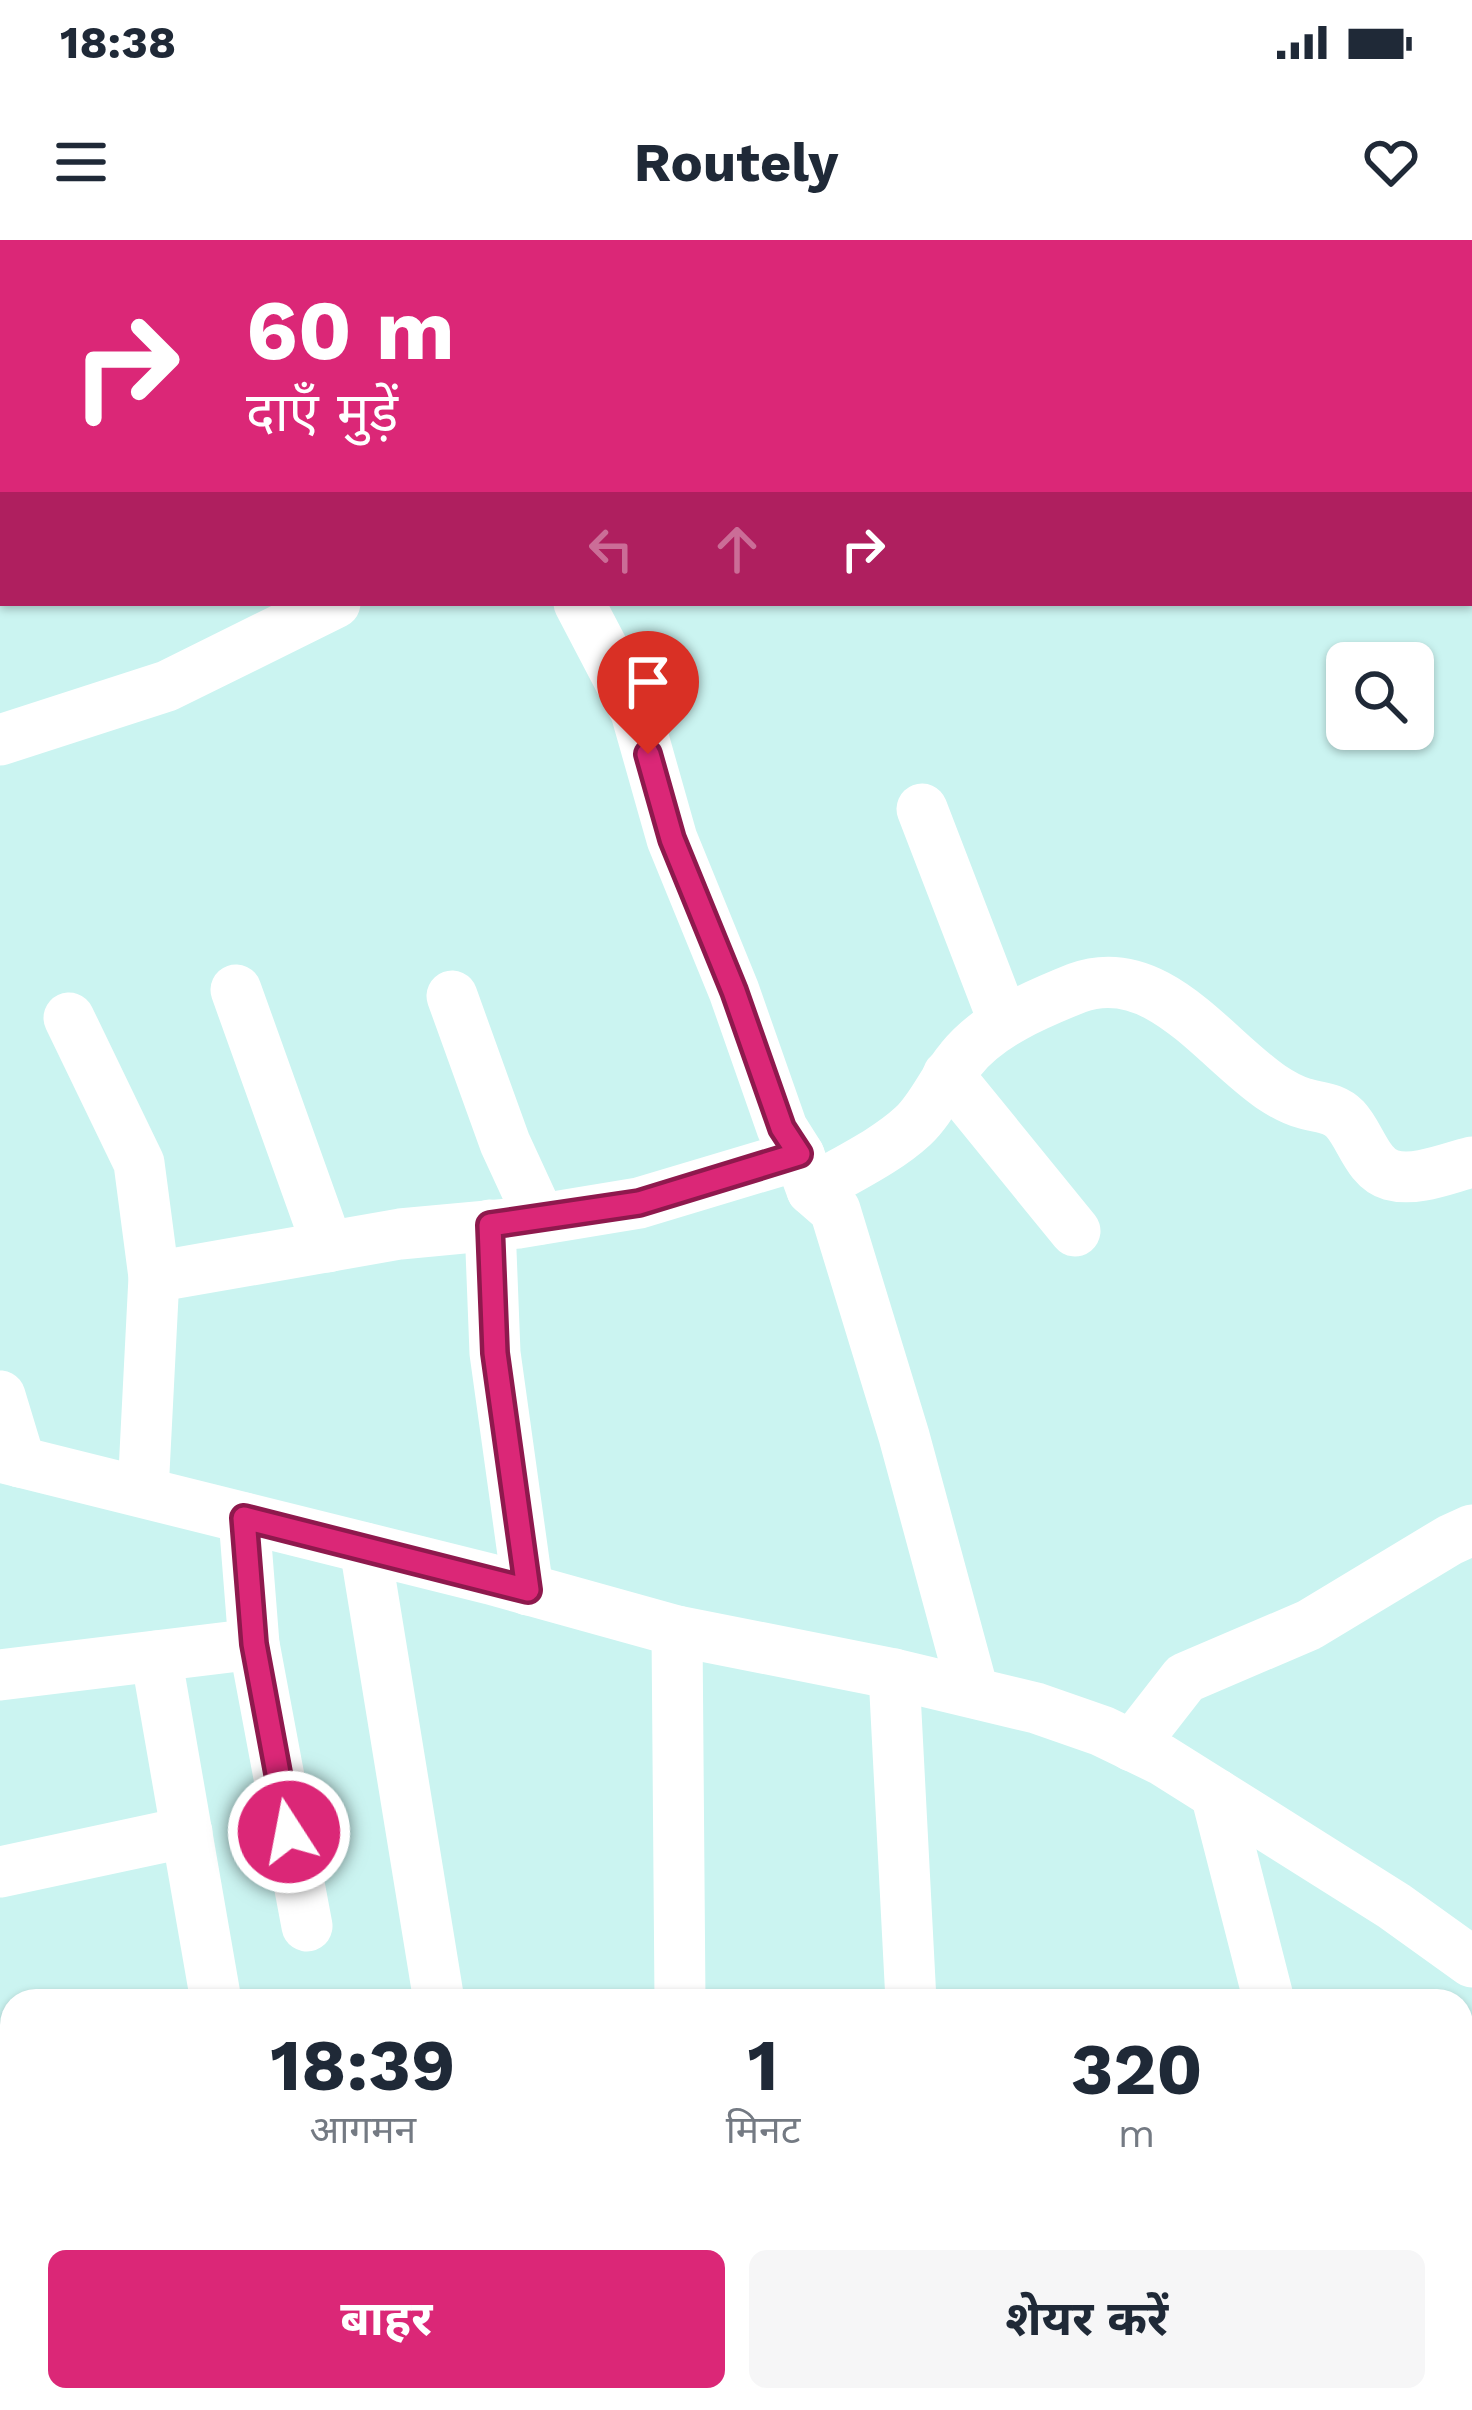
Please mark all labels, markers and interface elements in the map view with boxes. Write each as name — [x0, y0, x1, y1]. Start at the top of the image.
text: 18:38 — [60, 16, 176, 69]
icon: menu — [48, 129, 114, 195]
icon: heart — [1358, 129, 1424, 195]
text: Routely — [634, 131, 838, 194]
text: 60 m — [246, 281, 455, 379]
icon: right — [48, 288, 204, 444]
text: दाएँ मुड़ें — [246, 381, 398, 444]
icon: left — [578, 516, 644, 582]
icon: ahead — [704, 516, 770, 582]
icon: right — [830, 516, 896, 582]
pin — [597, 631, 699, 754]
map controls — [1326, 642, 1434, 750]
button: search — [1326, 642, 1434, 750]
icon: arrive — [615, 649, 681, 715]
position arrow — [226, 1769, 352, 1895]
text: 18:39 — [270, 2023, 455, 2107]
text: 1 — [747, 2023, 779, 2107]
text: 320 — [1071, 2027, 1203, 2111]
text: आगमन — [309, 2107, 416, 2152]
text: मिनट — [726, 2107, 800, 2152]
text: m — [1118, 2111, 1155, 2156]
button: बाहर — [48, 2250, 725, 2388]
button: शेयर करें — [749, 2250, 1425, 2388]

